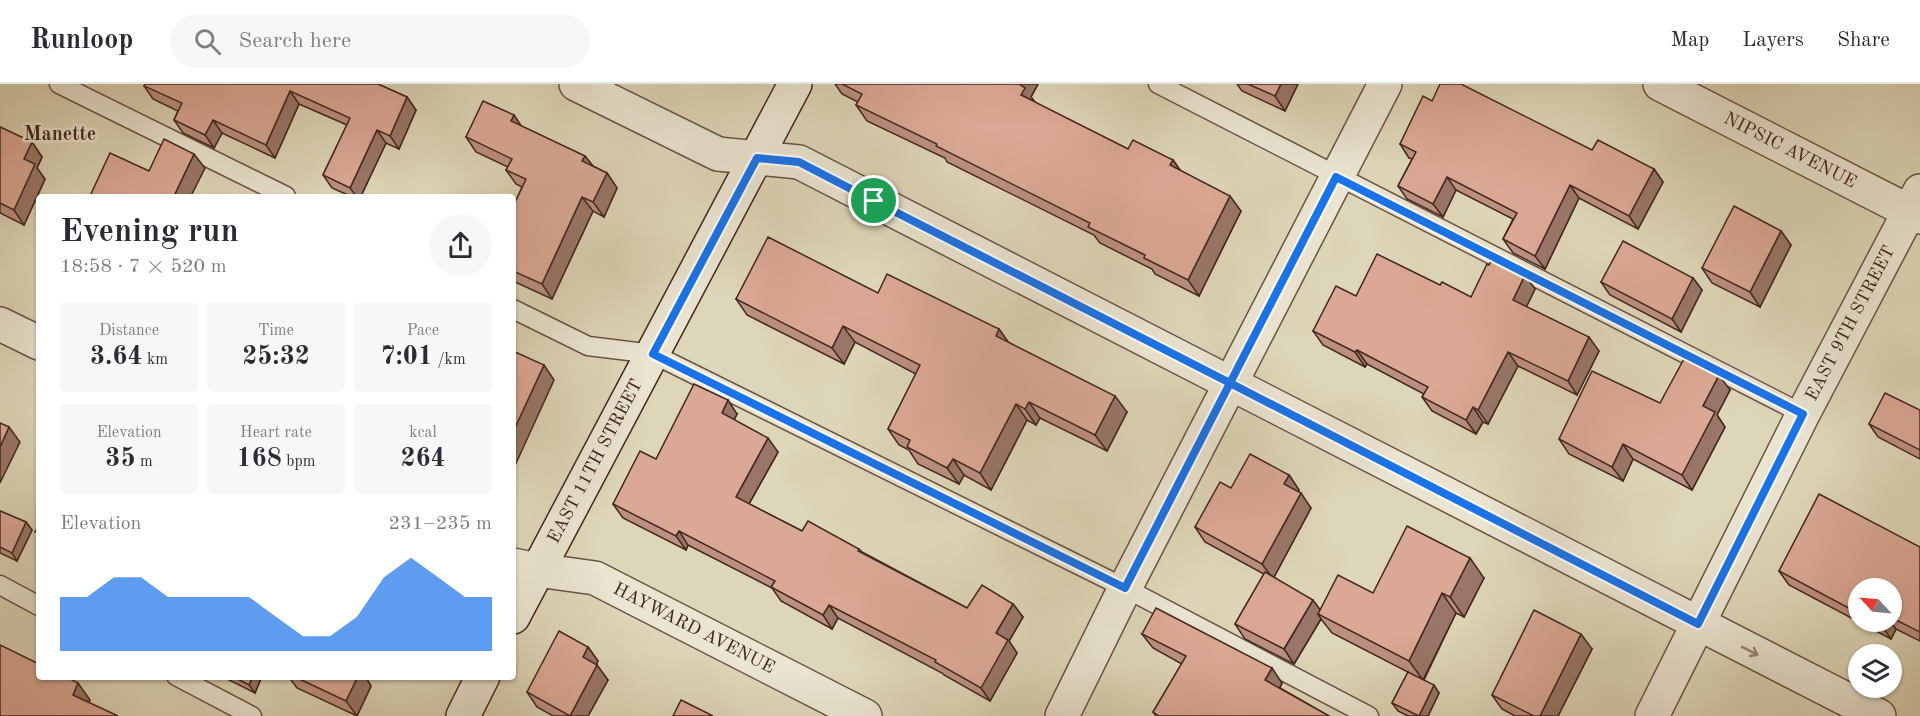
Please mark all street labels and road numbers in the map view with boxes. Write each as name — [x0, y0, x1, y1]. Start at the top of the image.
street label: NIPSIC AVENUE — [1721, 109, 1859, 192]
street label: EAST 9TH STREET — [1803, 243, 1899, 404]
street label: EAST 11TH STREET — [545, 376, 646, 546]
street label: HAYWARD AVENUE — [610, 580, 777, 677]

